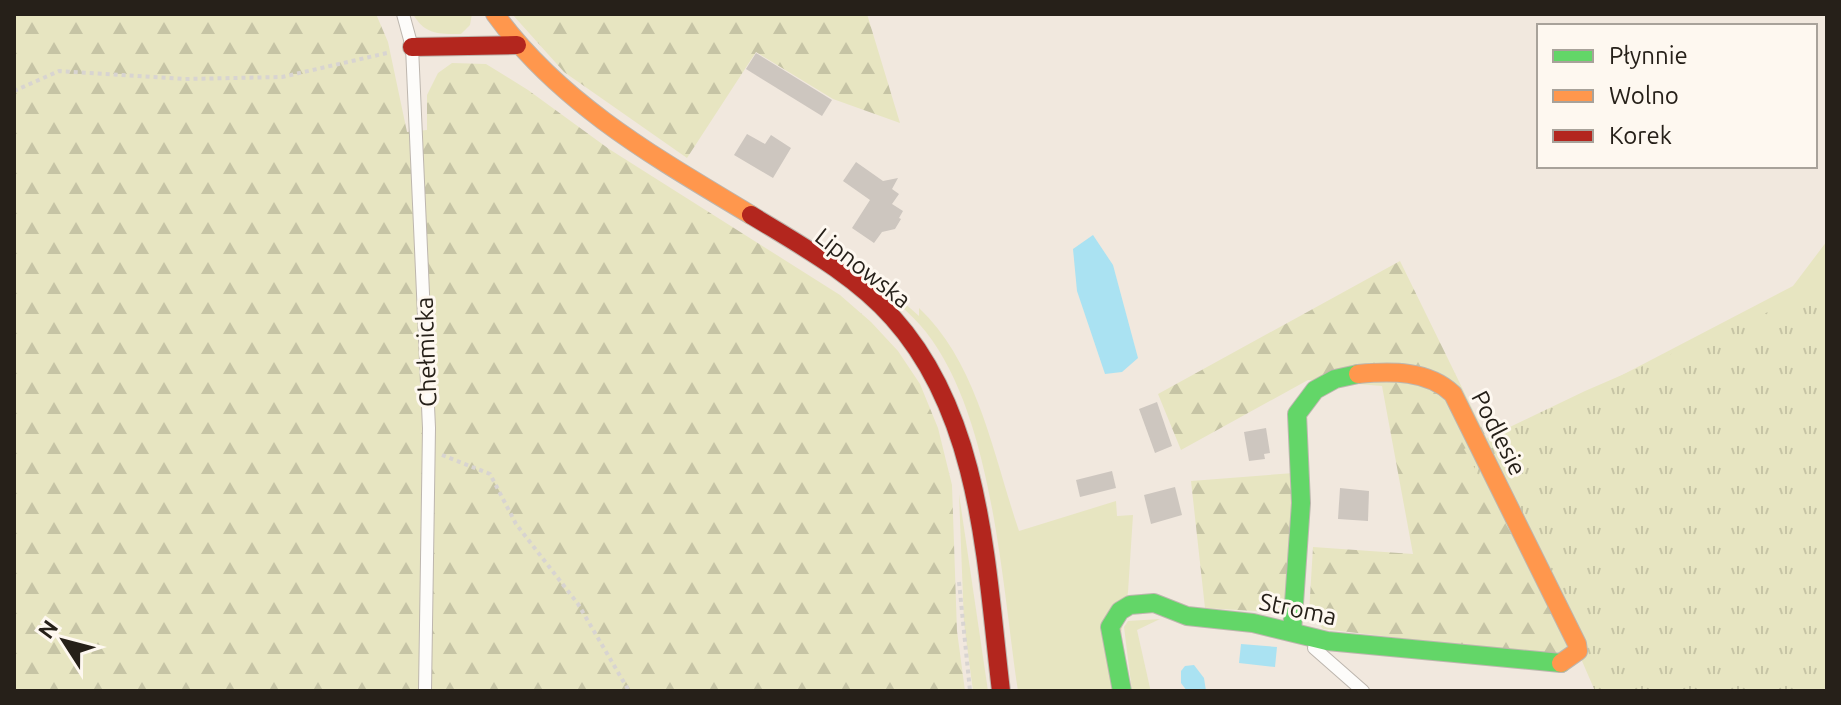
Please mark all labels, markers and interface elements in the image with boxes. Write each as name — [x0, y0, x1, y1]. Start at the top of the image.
legend — [1537, 24, 1817, 168]
text: Płynnie — [1609, 42, 1688, 69]
text: Wolno — [1609, 82, 1679, 109]
text: Korek — [1609, 122, 1672, 149]
street label: Lipnowska — [810, 222, 916, 314]
street label: Chełmicka — [411, 296, 441, 408]
street label: Podlesie — [1466, 386, 1532, 480]
street label: Stroma — [1257, 588, 1339, 630]
north arrow — [24, 601, 104, 681]
text: N — [32, 615, 62, 643]

